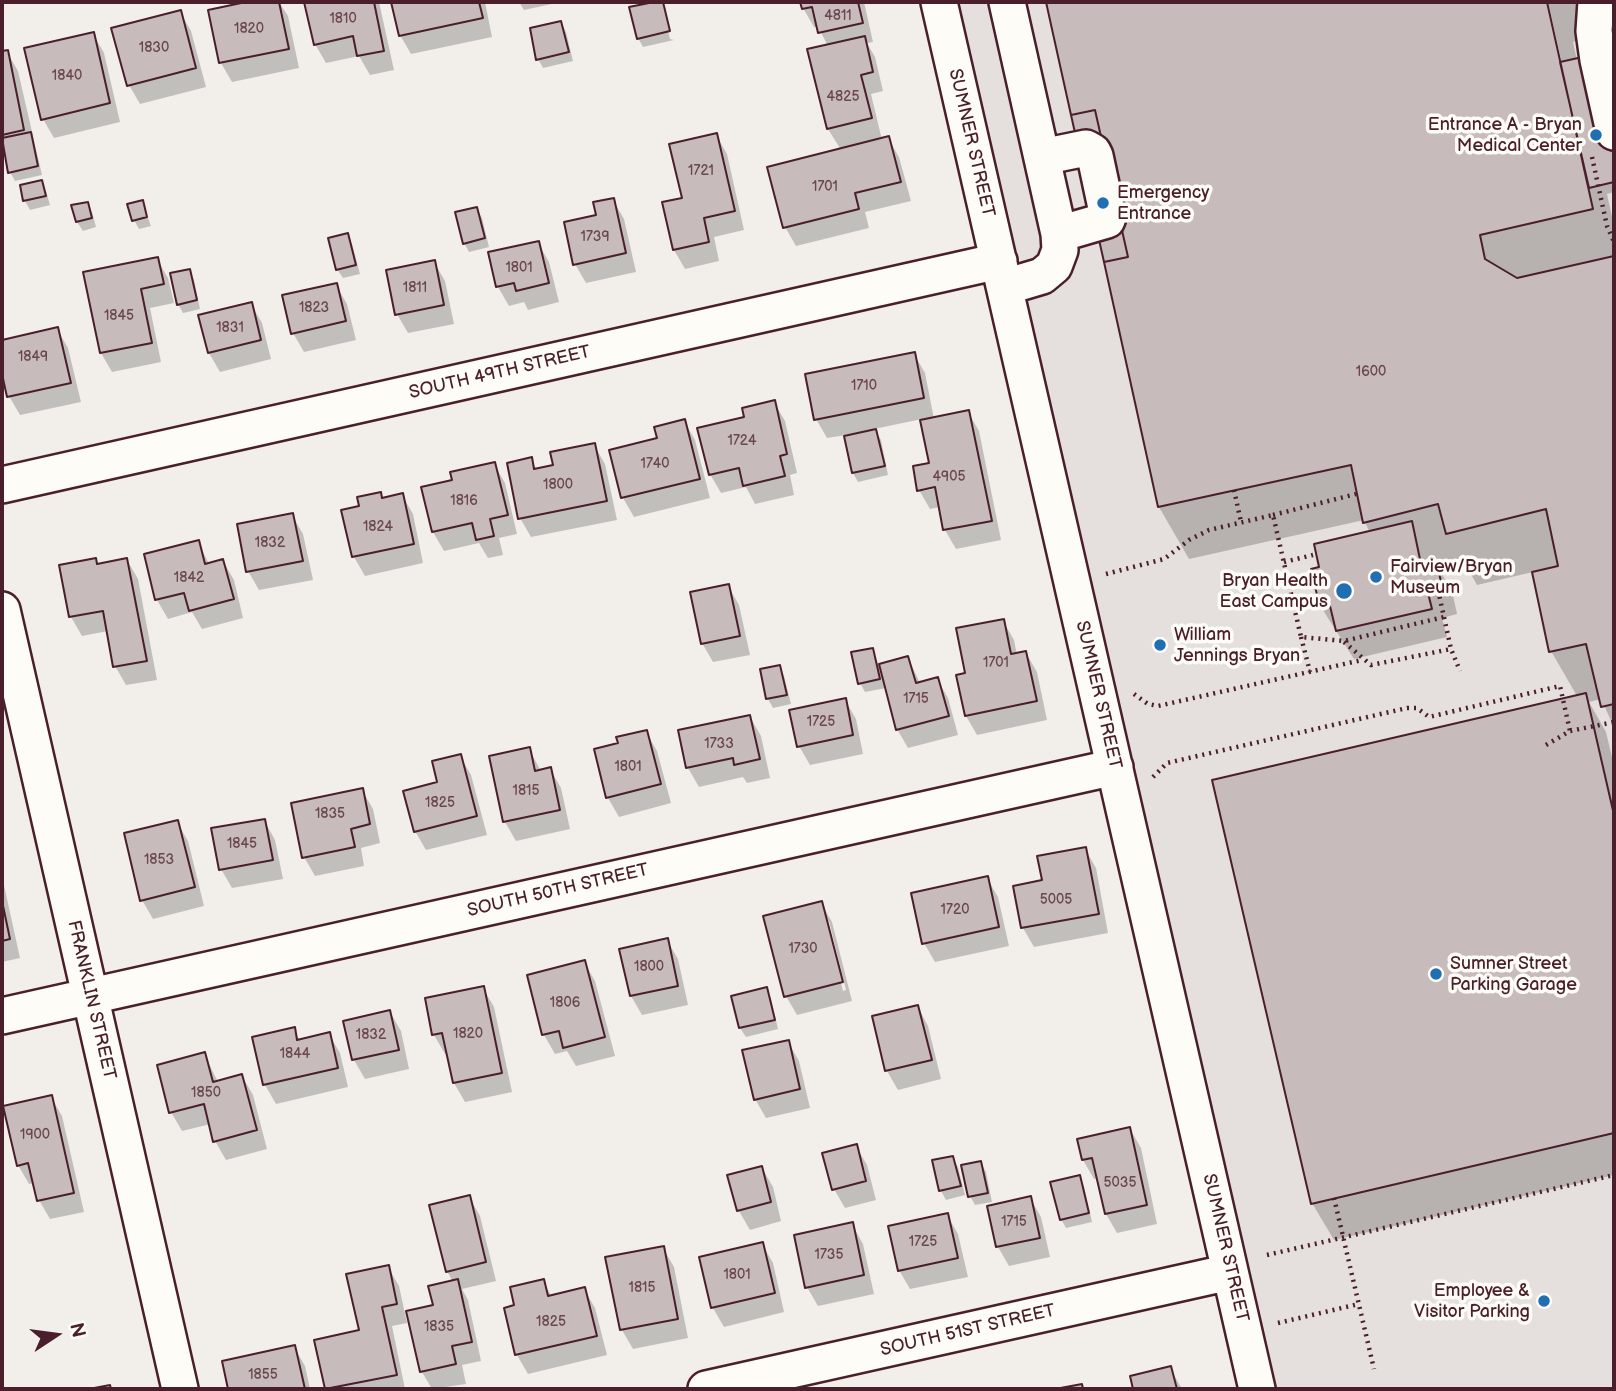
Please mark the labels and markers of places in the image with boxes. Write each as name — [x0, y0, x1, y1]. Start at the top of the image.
place label: Entrance A - Bryan Medical Center — [1428, 114, 1582, 156]
marker: Entrance A - Bryan Medical Center — [1588, 127, 1604, 143]
place label: Emergency Entrance — [1117, 182, 1209, 224]
marker: Emergency Entrance — [1095, 195, 1111, 211]
place label: Fairview/Bryan Museum — [1390, 556, 1513, 598]
marker: Fairview/Bryan Museum — [1368, 569, 1384, 585]
place label: Bryan Health East Campus — [1220, 570, 1328, 612]
marker: Bryan Health East Campus — [1334, 581, 1354, 601]
place label: William Jennings Bryan — [1174, 624, 1300, 666]
marker: William Jennings Bryan — [1152, 637, 1168, 653]
place label: Sumner Street Parking Garage — [1450, 953, 1577, 996]
marker: Sumner Street Parking Garage — [1428, 966, 1444, 982]
place label: Employee & Visitor Parking — [1414, 1280, 1530, 1322]
marker: Employee & Visitor Parking — [1536, 1293, 1552, 1309]

